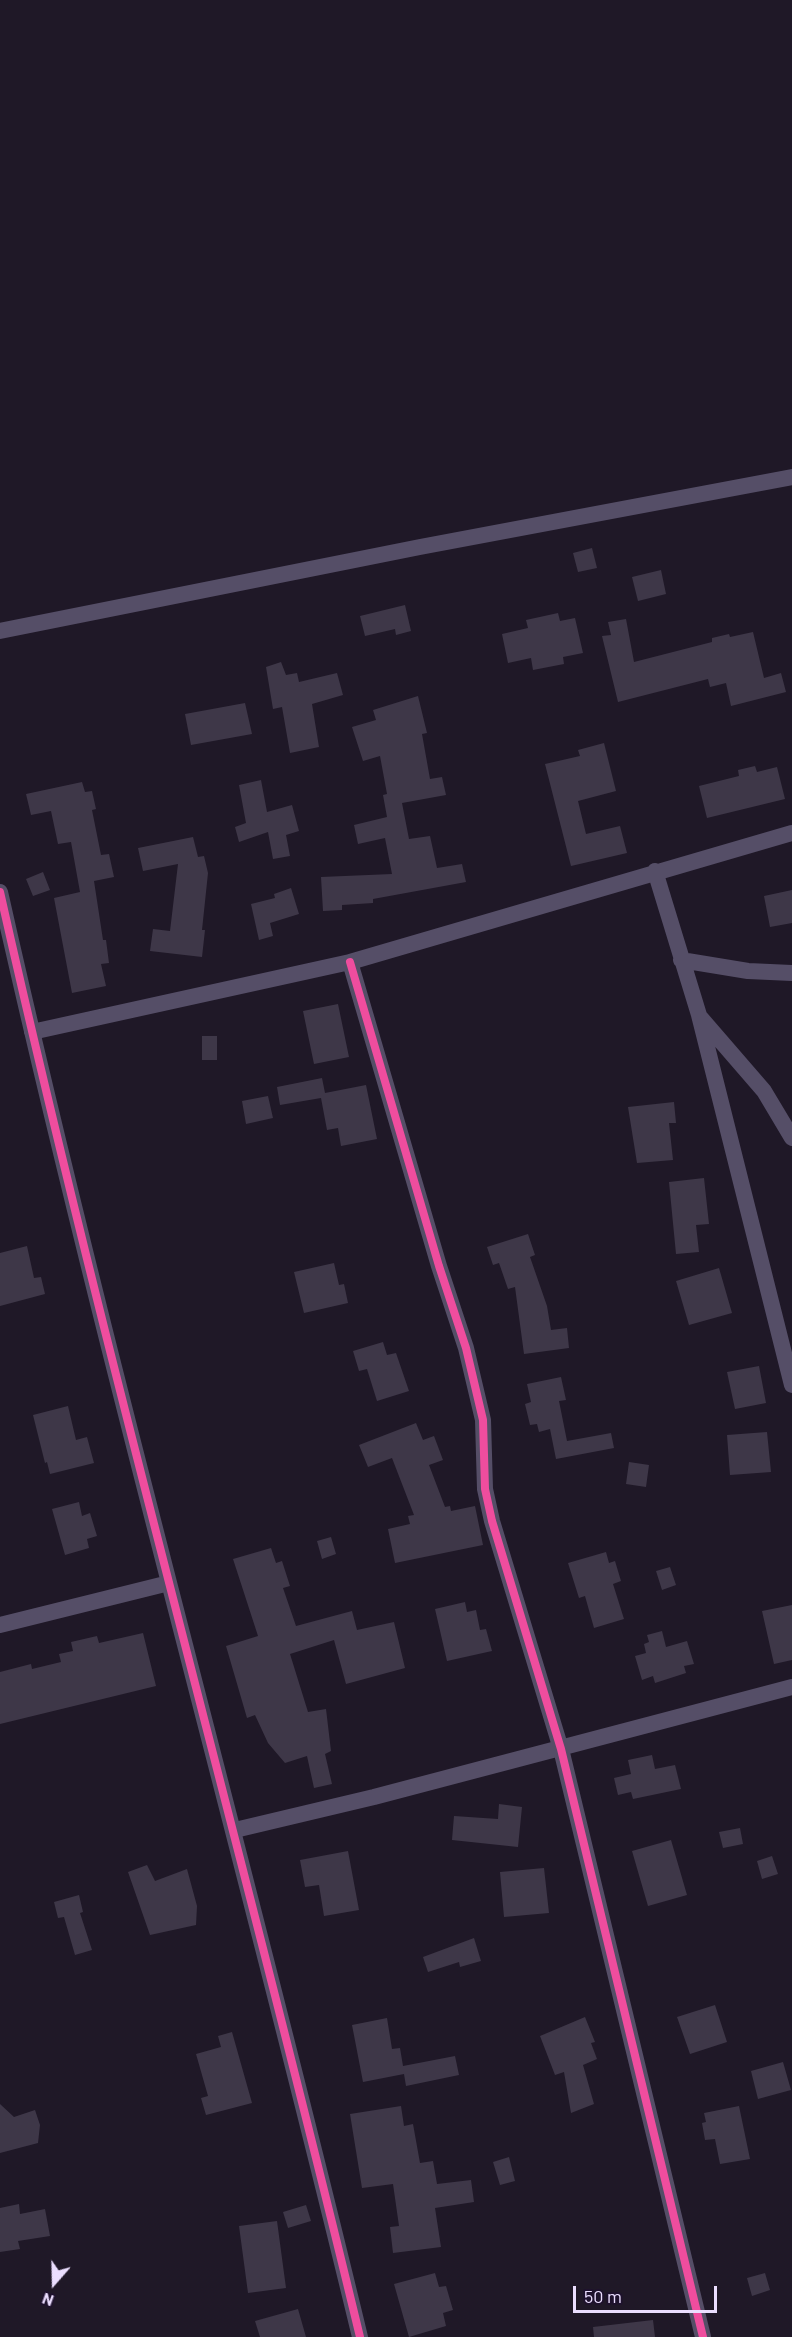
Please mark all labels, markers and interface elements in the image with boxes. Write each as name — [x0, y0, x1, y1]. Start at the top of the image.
north arrow — [24, 2253, 84, 2313]
scale bar — [576, 2274, 720, 2312]
text: 50 m — [584, 2285, 622, 2307]
text: N — [39, 2290, 56, 2311]

